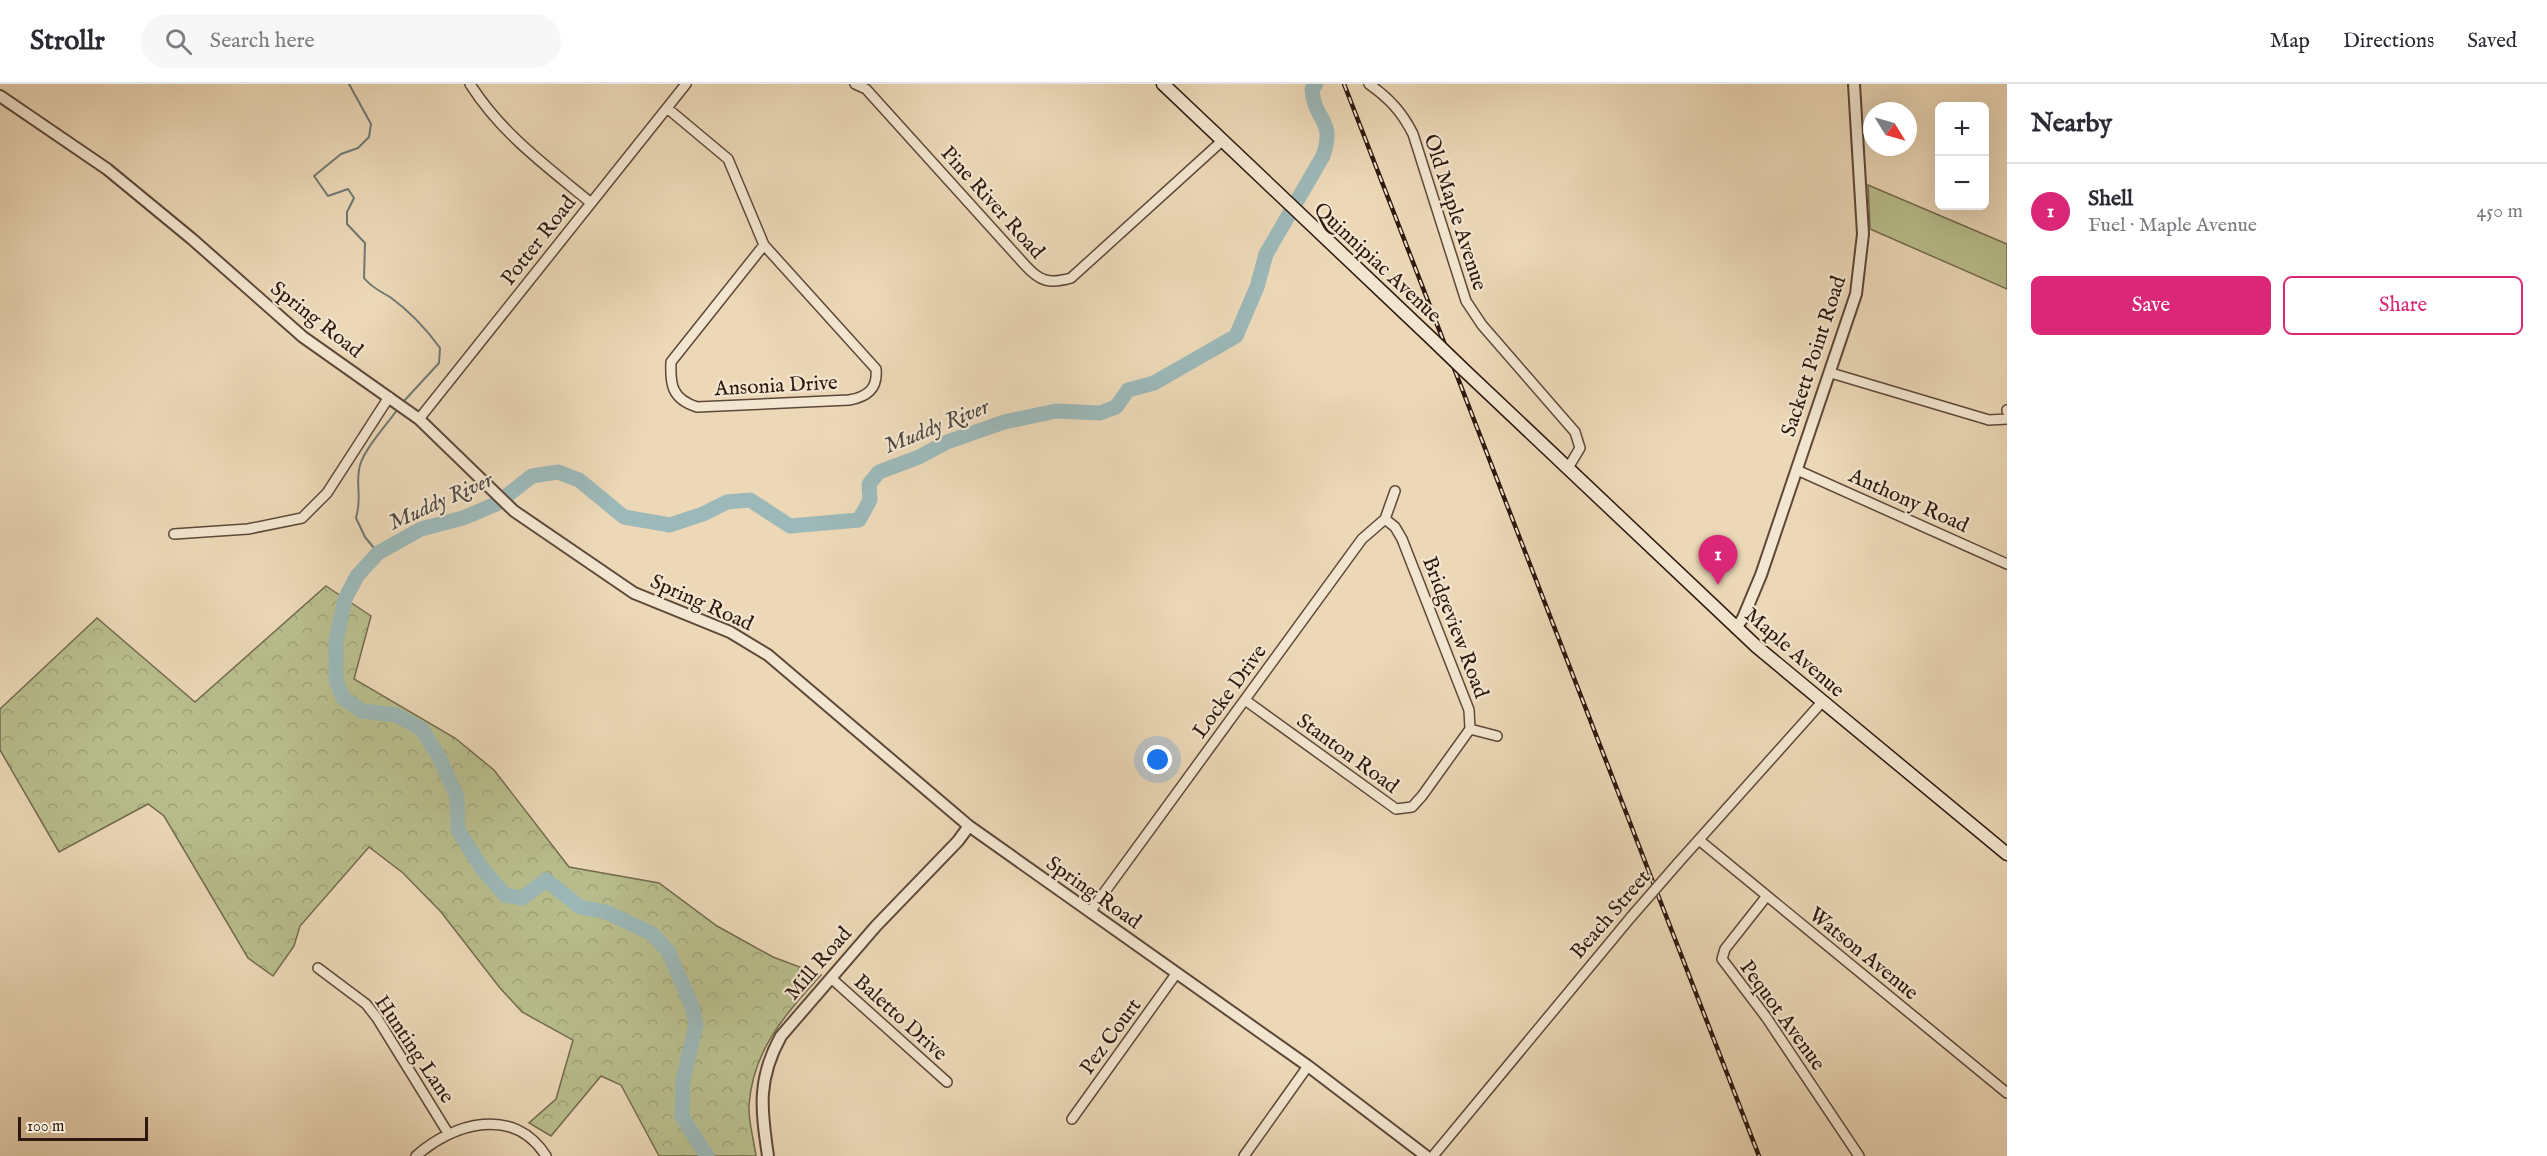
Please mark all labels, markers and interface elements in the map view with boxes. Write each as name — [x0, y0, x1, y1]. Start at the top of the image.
search box — [141, 14, 561, 68]
text: Strollr — [30, 24, 105, 59]
icon: search — [162, 25, 195, 58]
text: Search here — [210, 27, 315, 55]
text: Map — [2270, 28, 2310, 55]
text: Directions — [2343, 28, 2434, 55]
text: Saved — [2467, 28, 2517, 55]
north arrow — [1863, 102, 1917, 156]
map controls — [1935, 102, 1989, 210]
button: + — [1935, 102, 1989, 156]
text: Nearby — [2031, 107, 2112, 140]
street label: Old Maple Avenue — [1417, 131, 1493, 294]
street label: Pine River Road — [934, 141, 1050, 266]
button: − — [1935, 156, 1989, 210]
text: Shell — [2088, 185, 2133, 213]
street label: Potter Road — [496, 190, 583, 291]
street label: Quinnipiac Avenue — [1307, 197, 1447, 330]
text: 1 — [2047, 199, 2054, 224]
text: 450 m — [2476, 199, 2523, 224]
text: Fuel · Maple Avenue — [2088, 213, 2257, 238]
street label: Sackett Point Road — [1776, 272, 1853, 440]
street label: Spring Road — [264, 276, 368, 365]
button: Save — [2031, 276, 2271, 335]
button: Share — [2283, 276, 2523, 335]
street label: Ansonia Drive — [713, 370, 839, 403]
water label: Muddy River — [880, 392, 995, 461]
street label: Anthony Road — [1843, 463, 1973, 540]
water label: Muddy River — [384, 466, 499, 537]
pin: 1 — [1698, 536, 1738, 585]
street label: Bridgeview Road — [1415, 553, 1494, 703]
street label: Spring Road — [646, 569, 758, 638]
street label: Maple Avenue — [1738, 602, 1850, 704]
street label: Locke Drive — [1187, 639, 1274, 744]
street label: Stanton Road — [1291, 708, 1404, 801]
your location — [1143, 745, 1172, 774]
street label: Spring Road — [1040, 851, 1147, 936]
street label: Beach Street — [1565, 865, 1657, 965]
street label: Watson Avenue — [1803, 902, 1924, 1007]
street label: Mill Road — [780, 921, 859, 1006]
street label: Pequot Avenue — [1733, 955, 1831, 1077]
street label: Baletto Drive — [847, 969, 953, 1068]
street label: Hunting Lane — [368, 991, 460, 1109]
street label: Pez Court — [1074, 993, 1148, 1080]
scale bar — [18, 1114, 148, 1142]
text: 100 m — [27, 1117, 64, 1137]

